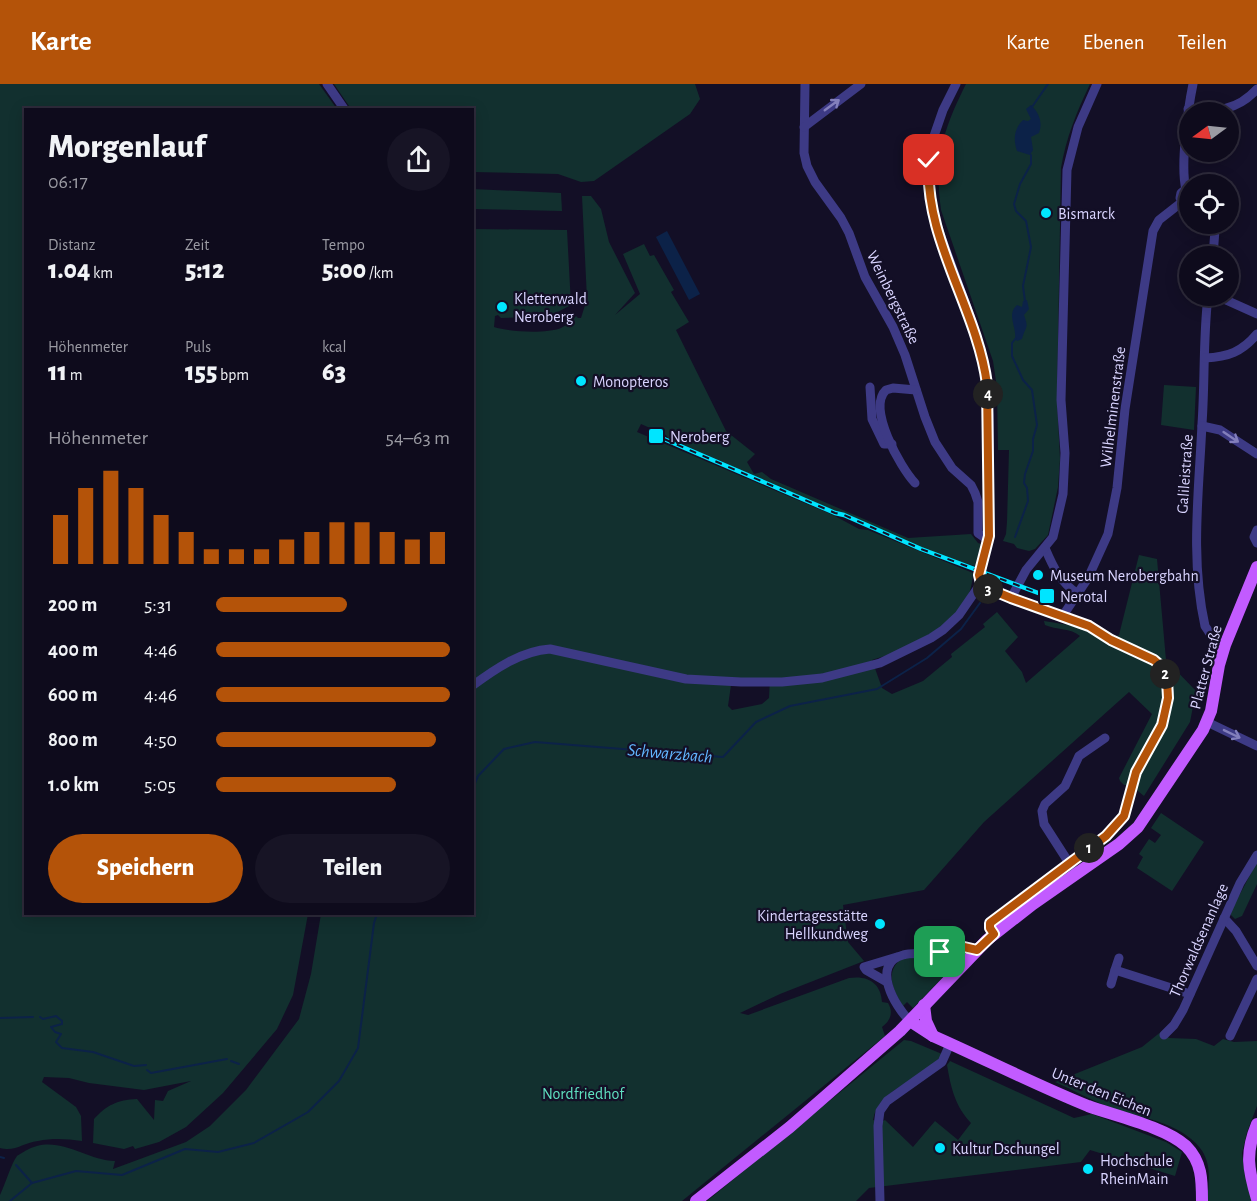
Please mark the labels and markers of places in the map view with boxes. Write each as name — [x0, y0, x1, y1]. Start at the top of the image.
pin — [903, 134, 954, 185]
marker: Bismarck — [1039, 206, 1053, 220]
place label: Bismarck — [1058, 206, 1116, 222]
place label: Kletterwald Neroberg — [514, 291, 587, 325]
marker: Kletterwald Neroberg — [495, 300, 509, 314]
marker: Monopteros — [574, 374, 588, 388]
place label: Monopteros — [593, 374, 669, 390]
pin: 4 — [973, 379, 1003, 409]
marker: Neroberg — [647, 427, 665, 445]
place label: Neroberg — [670, 429, 730, 445]
marker: Museum Nerobergbahn — [1031, 568, 1045, 582]
place label: Museum Nerobergbahn — [1050, 568, 1199, 584]
pin: 3 — [973, 574, 1003, 604]
marker: Nerotal — [1038, 587, 1056, 605]
place label: Nerotal — [1060, 589, 1107, 605]
pin: 2 — [1150, 659, 1180, 689]
pin: 1 — [1074, 833, 1104, 863]
place label: Kindertagesstätte Hellkundweg — [757, 908, 868, 942]
marker: Kindertagesstätte Hellkundweg — [873, 917, 887, 931]
pin — [914, 926, 965, 977]
marker: Kultur Dschungel — [933, 1141, 947, 1155]
place label: Kultur Dschungel — [952, 1141, 1060, 1157]
place label: Hochschule RheinMain — [1100, 1153, 1173, 1187]
marker: Hochschule RheinMain — [1081, 1162, 1095, 1176]

